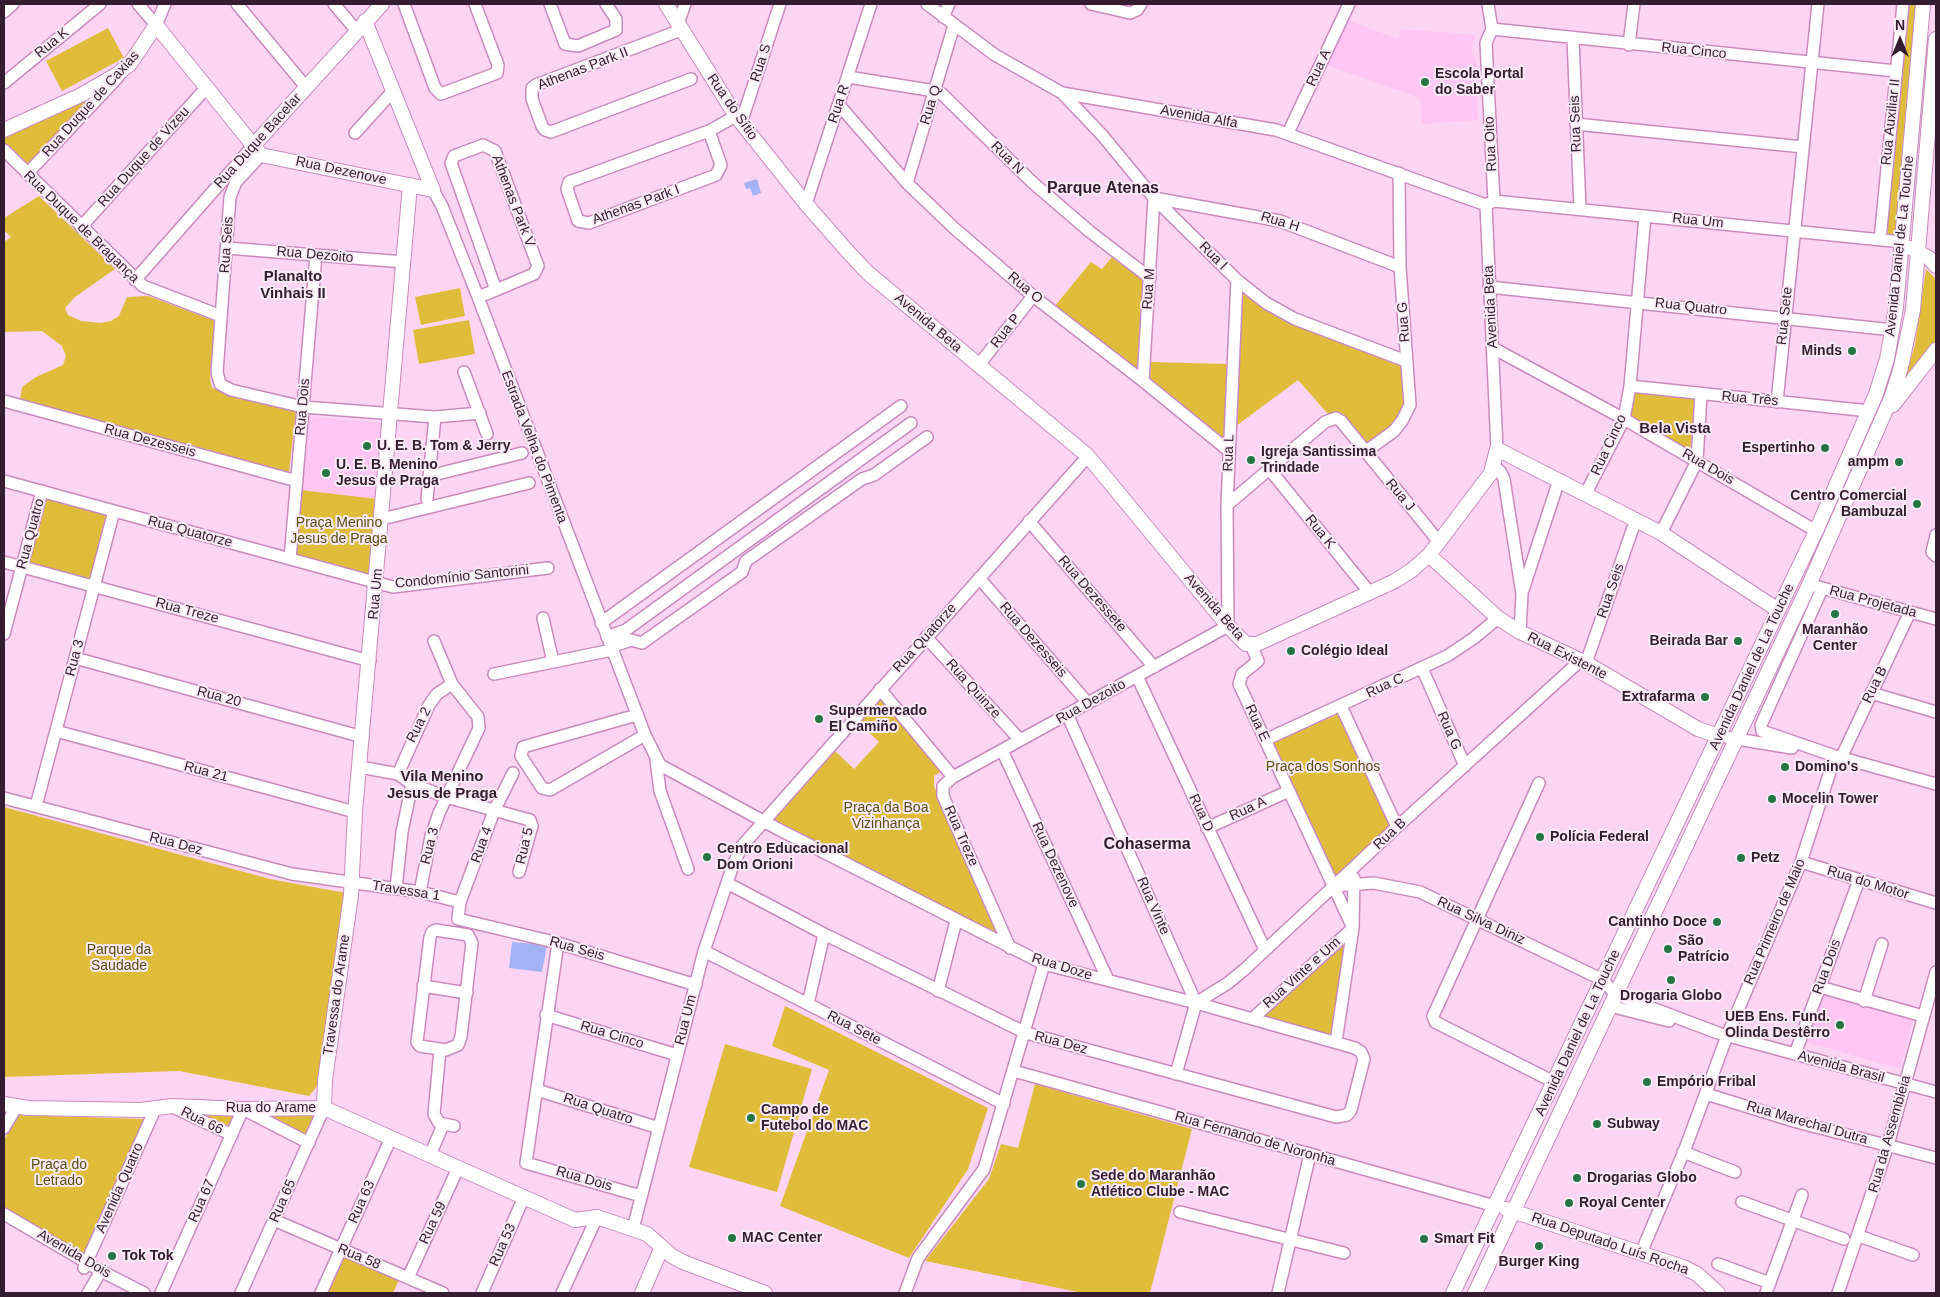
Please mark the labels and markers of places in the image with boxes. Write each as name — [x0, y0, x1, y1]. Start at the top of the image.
place label: Escola Portal do Saber — [1435, 66, 1524, 98]
marker: Escola Portal do Saber — [1419, 76, 1431, 88]
place label: Minds — [1802, 343, 1842, 359]
marker: Minds — [1846, 345, 1858, 357]
place label: U. E. B. Tom & Jerry — [377, 438, 511, 454]
marker: U. E. B. Tom & Jerry — [361, 440, 373, 452]
place label: Espertinho — [1742, 440, 1815, 456]
marker: Espertinho — [1819, 442, 1831, 454]
place label: Igreja Santissima Trindade — [1261, 444, 1376, 477]
marker: Igreja Santissima Trindade — [1245, 454, 1257, 466]
place label: ampm — [1848, 454, 1889, 470]
marker: ampm — [1893, 456, 1905, 468]
place label: U. E. B. Menino Jesus de Praga — [336, 457, 439, 490]
marker: U. E. B. Menino Jesus de Praga — [320, 467, 332, 479]
place label: Centro Comercial Bambuzal — [1790, 488, 1907, 520]
marker: Centro Comercial Bambuzal — [1911, 498, 1923, 510]
marker: Maranhão Center — [1829, 608, 1841, 620]
place label: Maranhão Center — [1802, 622, 1868, 654]
place label: Beirada Bar — [1649, 633, 1728, 649]
marker: Beirada Bar — [1732, 635, 1744, 647]
place label: Colégio Ideal — [1301, 643, 1388, 659]
marker: Colégio Ideal — [1285, 645, 1297, 657]
place label: Extrafarma — [1622, 689, 1695, 705]
marker: Extrafarma — [1699, 691, 1711, 703]
place label: Supermercado El Camiño — [829, 703, 927, 736]
marker: Supermercado El Camiño — [813, 713, 825, 725]
place label: Domino's — [1795, 759, 1858, 775]
marker: Domino's — [1779, 761, 1791, 773]
place label: Mocelin Tower — [1782, 791, 1878, 807]
marker: Mocelin Tower — [1766, 793, 1778, 805]
place label: Polícia Federal — [1550, 829, 1649, 845]
marker: Polícia Federal — [1534, 831, 1546, 843]
place label: Centro Educacional Dom Orioni — [717, 841, 848, 874]
place label: Petz — [1751, 850, 1780, 866]
marker: Centro Educacional Dom Orioni — [701, 851, 713, 863]
marker: Petz — [1735, 852, 1747, 864]
place label: Cantinho Doce — [1608, 914, 1707, 930]
marker: Cantinho Doce — [1711, 916, 1723, 928]
place label: São Patrício — [1678, 933, 1729, 966]
marker: São Patrício — [1662, 943, 1674, 955]
marker: Drogaria Globo — [1665, 974, 1677, 986]
place label: Drogaria Globo — [1620, 988, 1722, 1004]
place label: UEB Ens. Fund. Olinda Destêrro — [1725, 1009, 1830, 1042]
marker: UEB Ens. Fund. Olinda Destêrro — [1834, 1019, 1846, 1031]
place label: Empório Fribal — [1657, 1074, 1756, 1090]
marker: Empório Fribal — [1641, 1076, 1653, 1088]
place label: Campo de Futebol do MAC — [761, 1102, 868, 1134]
marker: Campo de Futebol do MAC — [745, 1112, 757, 1124]
place label: Subway — [1607, 1116, 1660, 1132]
marker: Subway — [1591, 1118, 1603, 1130]
place label: Sede do Maranhão Atlético Clube - MAC — [1091, 1168, 1229, 1200]
place label: Drogarias Globo — [1587, 1170, 1697, 1186]
marker: Drogarias Globo — [1571, 1172, 1583, 1184]
marker: Sede do Maranhão Atlético Clube - MAC — [1075, 1178, 1087, 1190]
place label: Royal Center — [1579, 1195, 1665, 1211]
marker: Royal Center — [1563, 1197, 1575, 1209]
place label: MAC Center — [742, 1230, 822, 1246]
place label: Smart Fit — [1434, 1231, 1495, 1247]
marker: MAC Center — [726, 1232, 738, 1244]
marker: Smart Fit — [1418, 1233, 1430, 1245]
marker: Burger King — [1533, 1240, 1545, 1252]
place label: Tok Tok — [122, 1248, 174, 1264]
marker: Tok Tok — [106, 1250, 118, 1262]
place label: Burger King — [1499, 1254, 1579, 1270]

